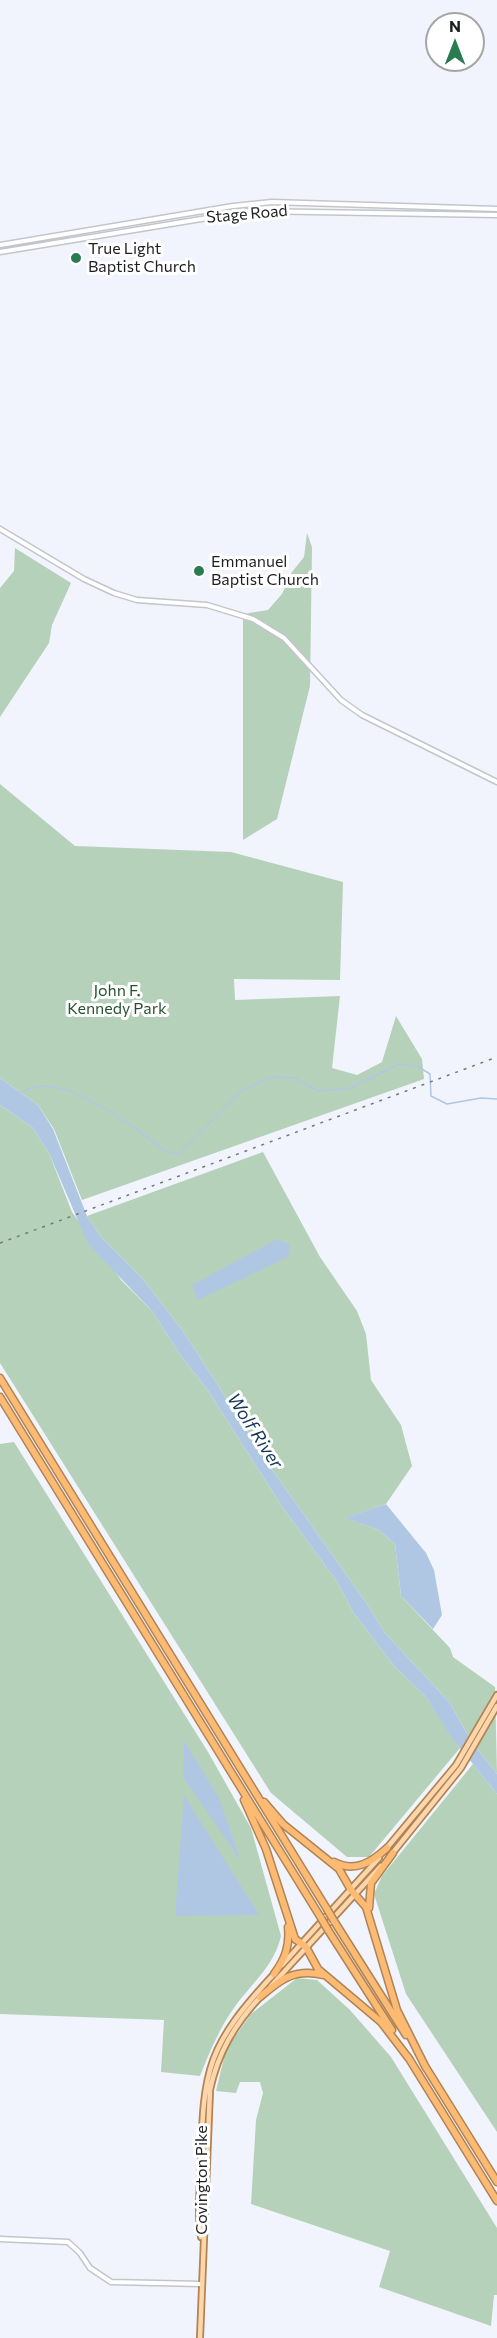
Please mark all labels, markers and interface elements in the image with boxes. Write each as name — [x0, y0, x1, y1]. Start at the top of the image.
north arrow — [425, 12, 485, 72]
text: N — [449, 16, 461, 35]
street label: Stage Road — [206, 201, 288, 227]
place label: True Light Baptist Church — [88, 239, 196, 277]
marker: True Light Baptist Church — [69, 251, 83, 265]
place label: Emmanuel Baptist Church — [211, 552, 319, 590]
marker: Emmanuel Baptist Church — [192, 564, 206, 578]
park label: John F. Kennedy Park — [67, 981, 167, 1019]
water label: Wolf River — [223, 1389, 287, 1473]
street label: Covington Pike — [192, 2125, 212, 2235]

